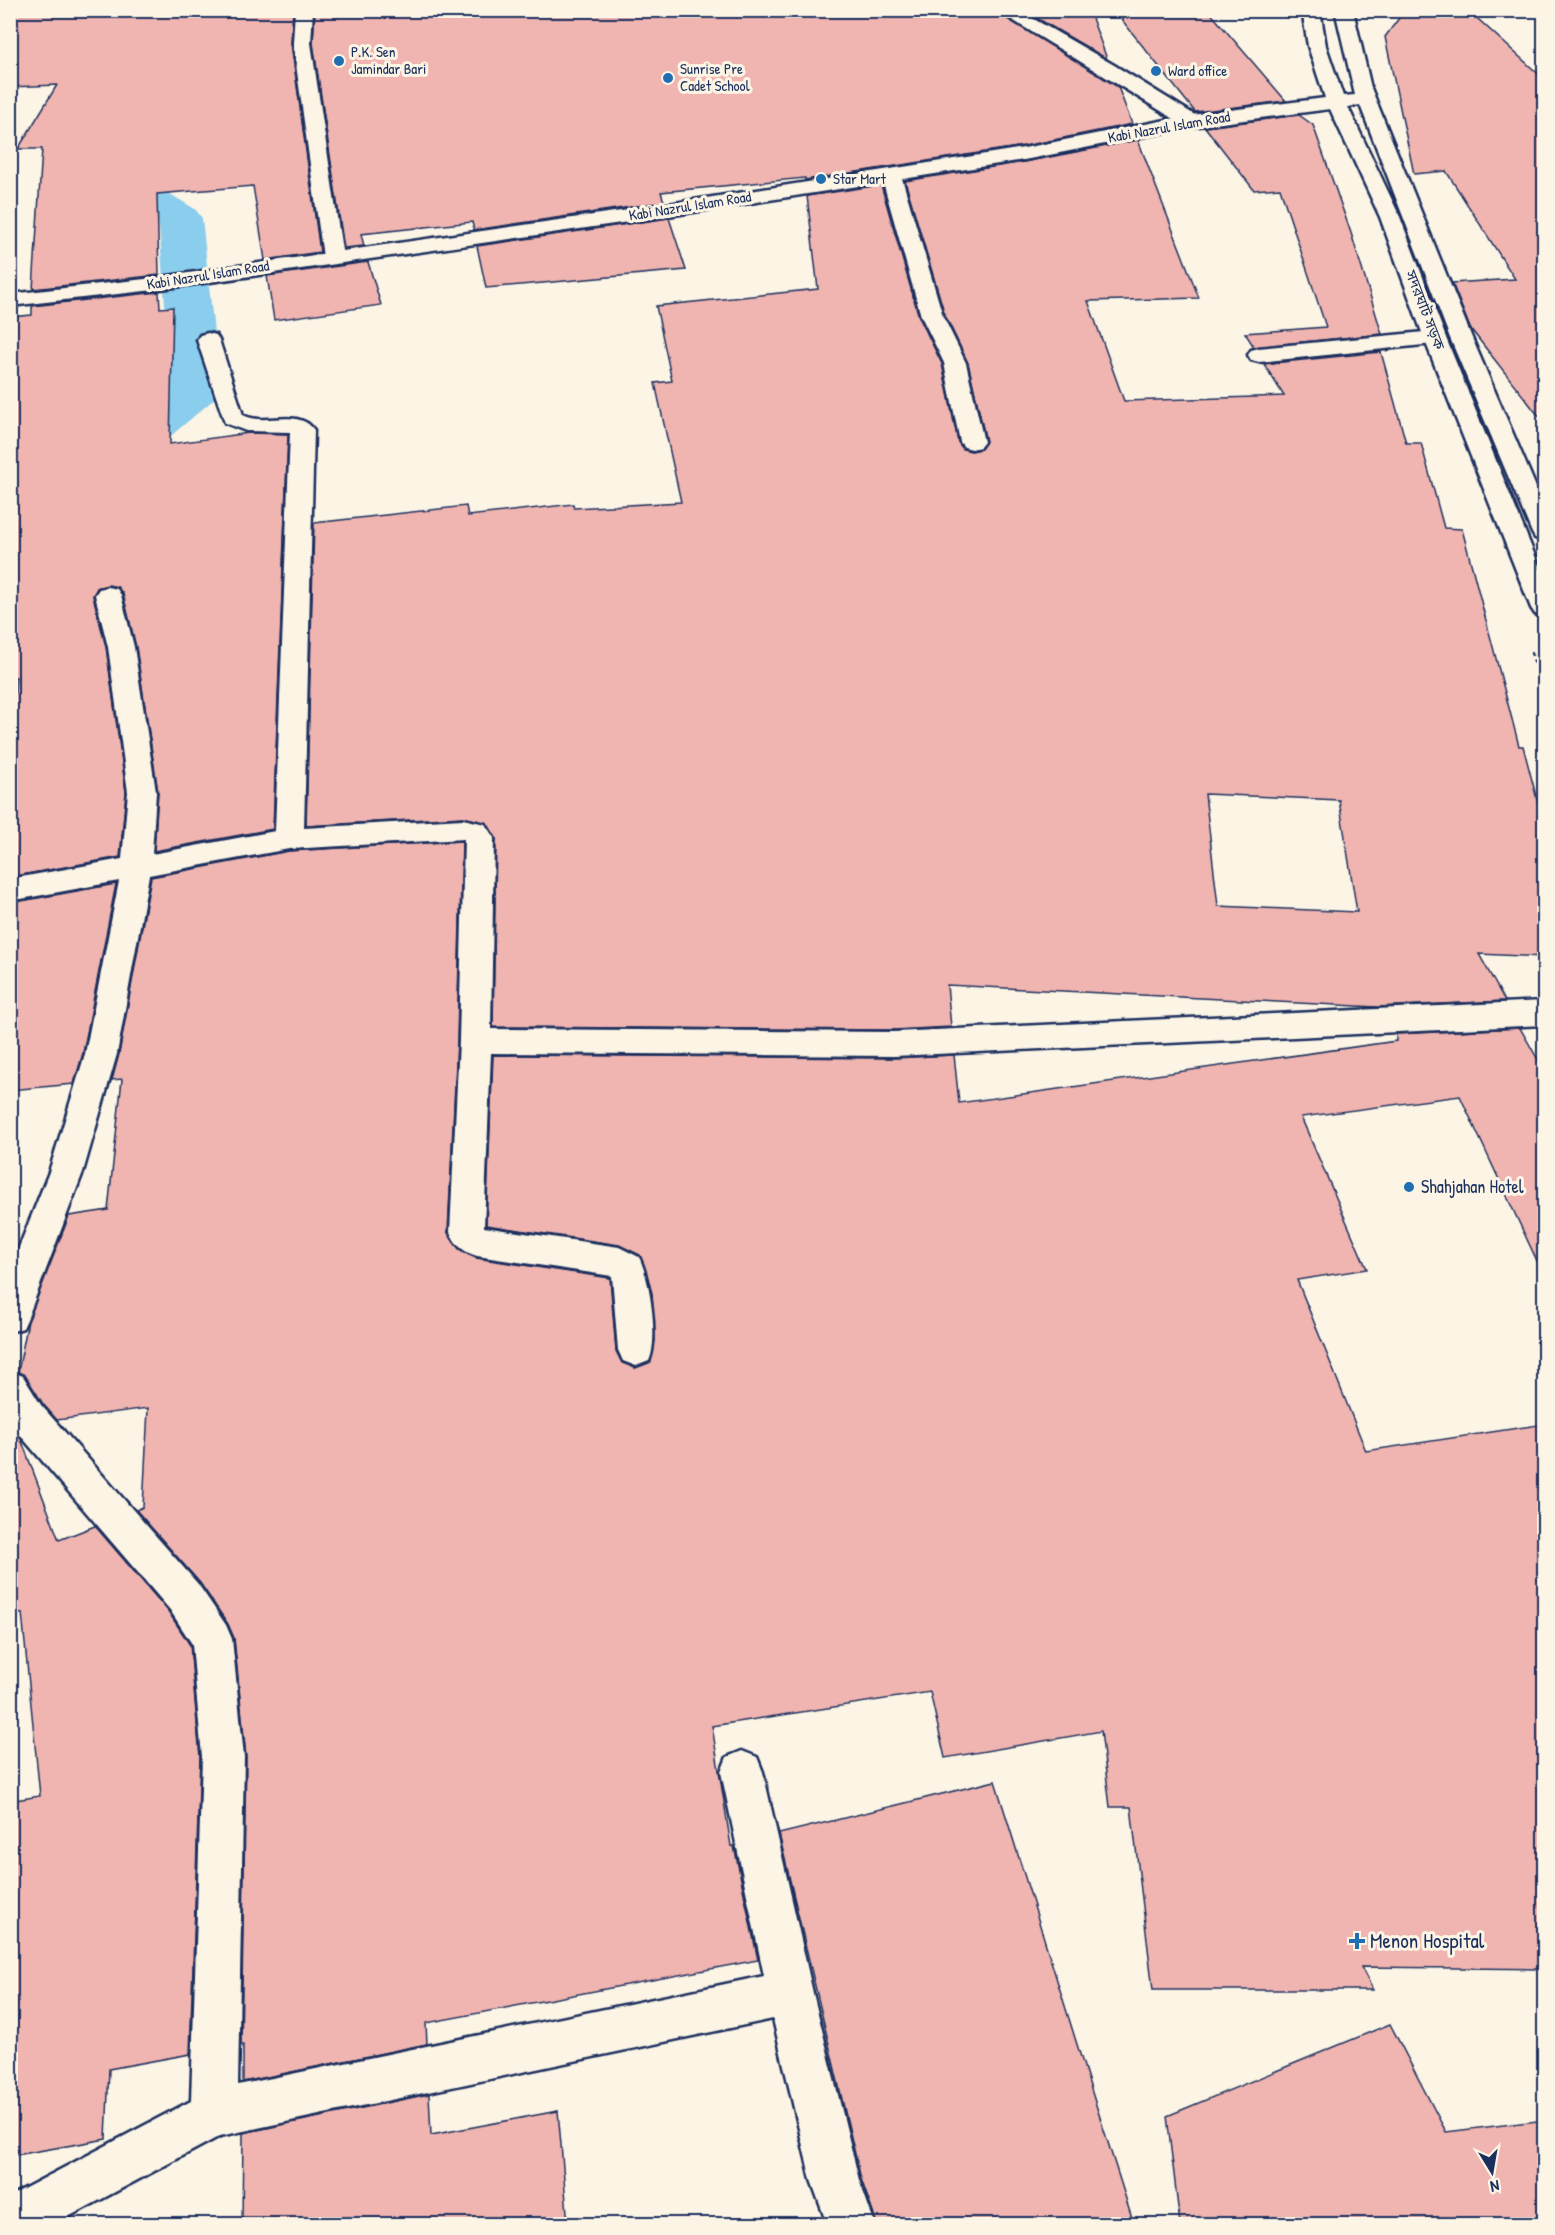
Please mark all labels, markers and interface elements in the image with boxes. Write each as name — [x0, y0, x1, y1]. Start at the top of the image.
place label: P.K. Sen Jamindar Bari — [351, 41, 426, 79]
marker: P.K. Sen Jamindar Bari — [332, 54, 346, 68]
place label: Sunrise Pre Cadet School — [680, 58, 750, 96]
place label: Ward office — [1168, 60, 1227, 81]
marker: Ward office — [1149, 64, 1163, 78]
marker: Sunrise Pre Cadet School — [661, 71, 675, 85]
street label: Kabi Nazrul Islam Road — [1106, 105, 1232, 148]
place label: Star Mart — [833, 168, 887, 189]
marker: Star Mart — [814, 172, 828, 186]
street label: Kabi Nazrul Islam Road — [627, 185, 753, 226]
street label: Kabi Nazrul Islam Road — [145, 254, 271, 295]
street label: সদরঘাট সড়ক — [1400, 266, 1451, 353]
place label: Shahjahan Hotel — [1421, 1174, 1524, 1199]
marker: Shahjahan Hotel — [1402, 1180, 1416, 1194]
place label: Menon Hospital — [1370, 1926, 1485, 1955]
marker: Menon Hospital — [1348, 1932, 1366, 1950]
north arrow — [1462, 2142, 1522, 2202]
text: N — [1488, 2175, 1501, 2198]

